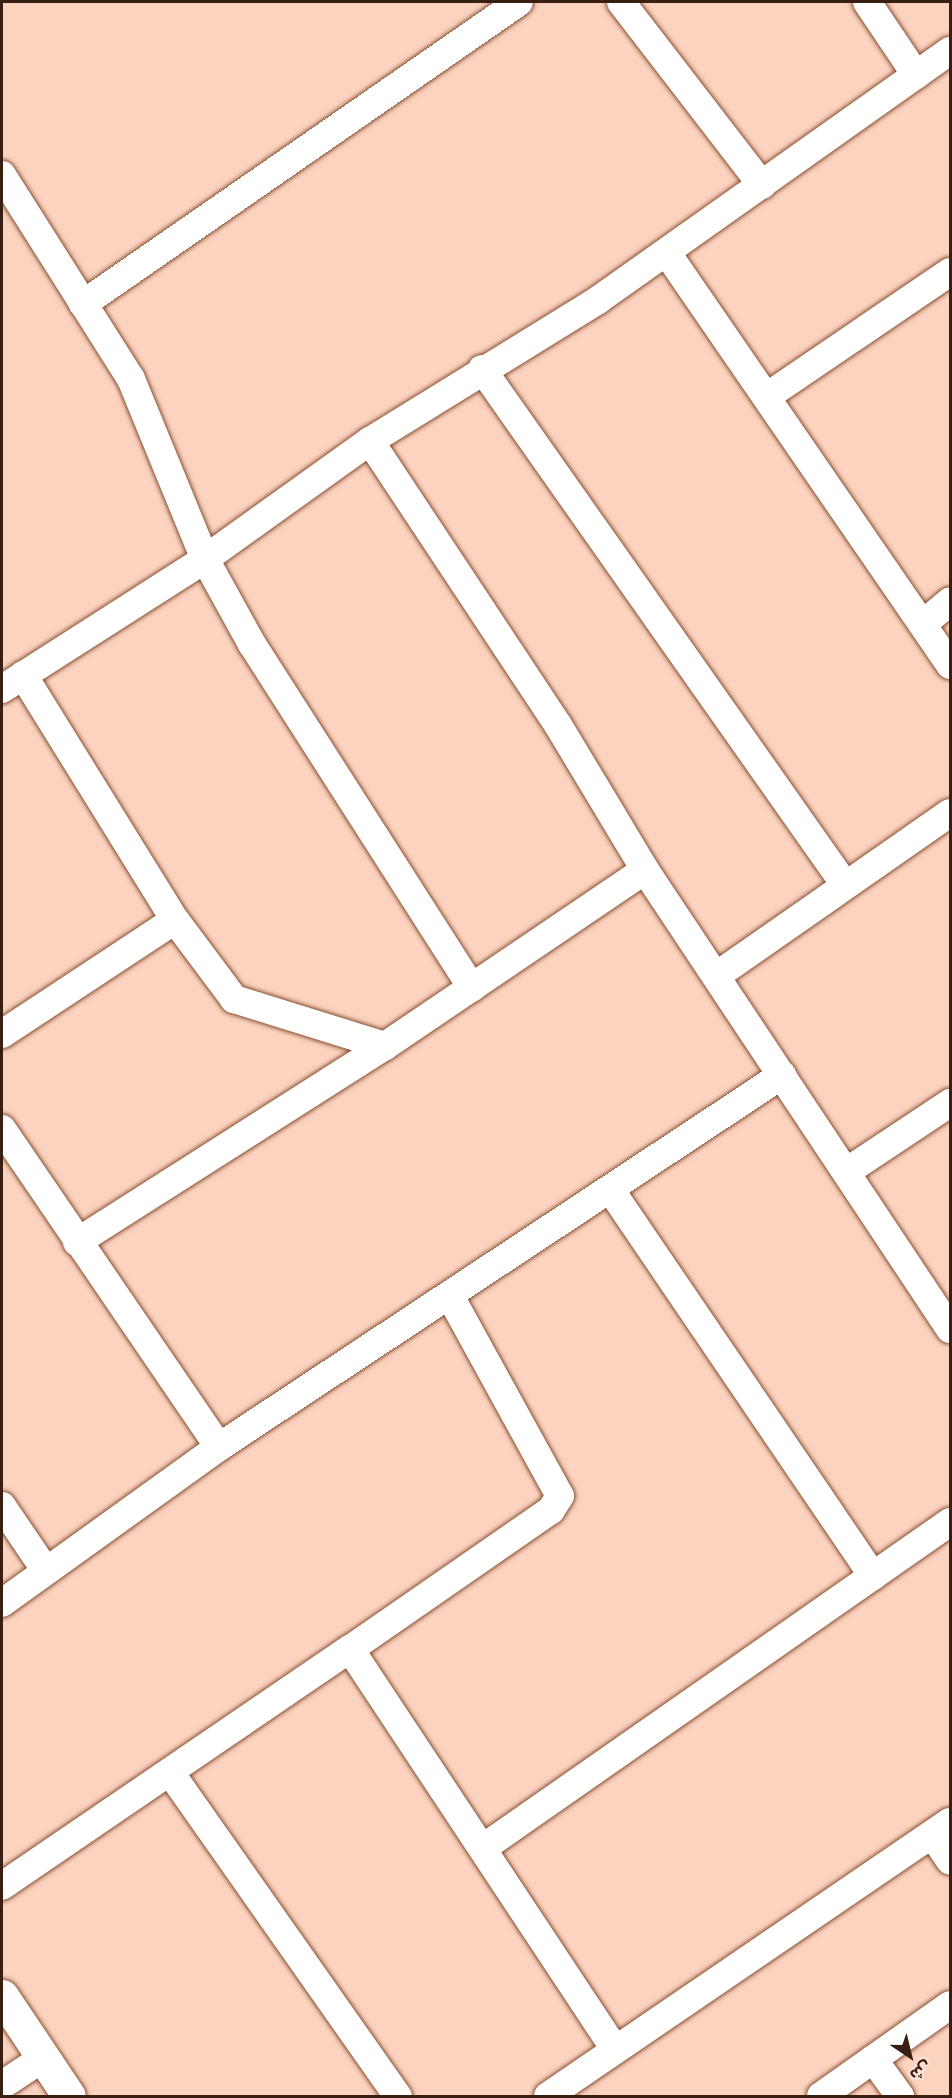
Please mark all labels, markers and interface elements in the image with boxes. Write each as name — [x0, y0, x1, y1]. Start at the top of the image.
north arrow — [880, 2026, 940, 2086]
text: ش — [905, 2055, 936, 2087]

